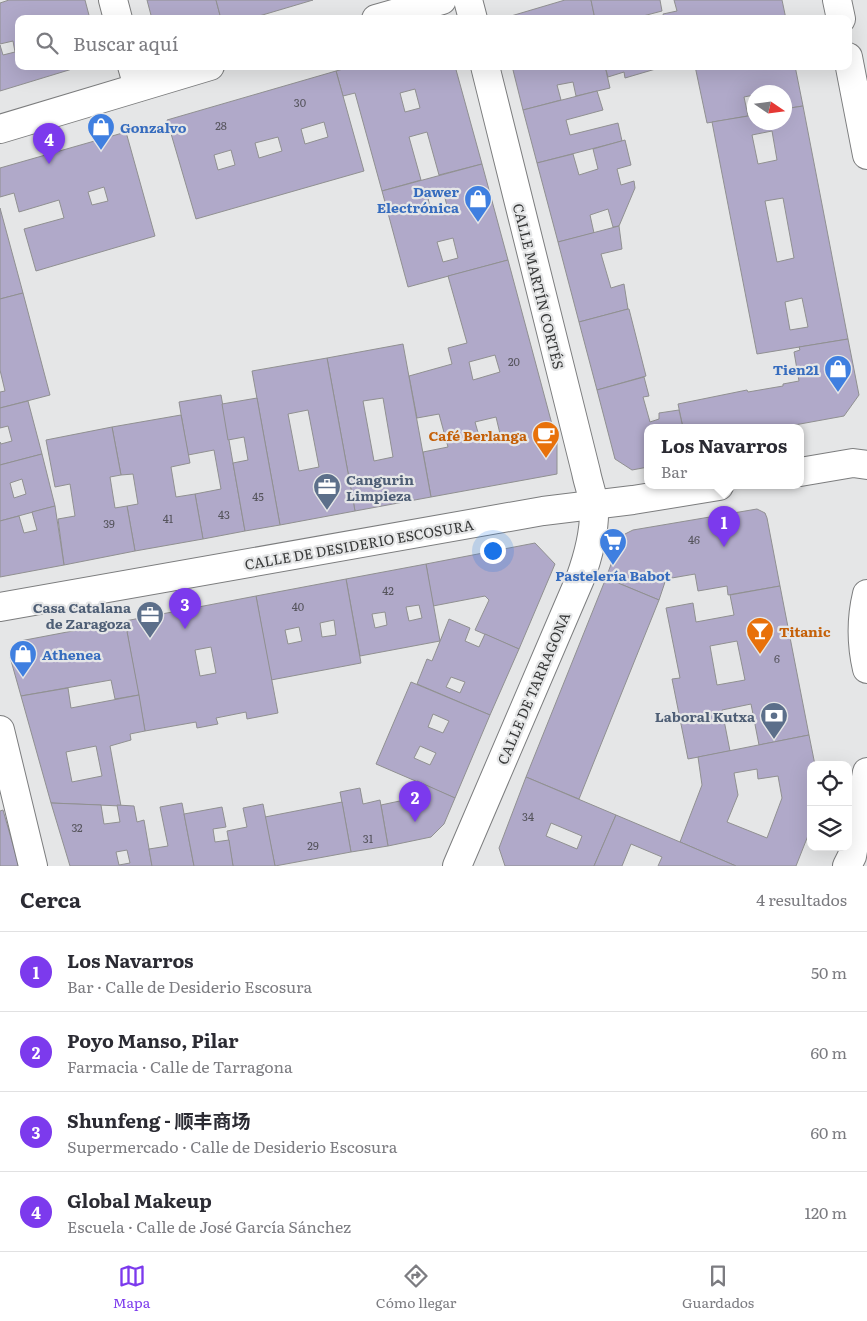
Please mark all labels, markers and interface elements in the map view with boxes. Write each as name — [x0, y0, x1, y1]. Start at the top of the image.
search box — [15, 15, 852, 70]
icon: search — [33, 29, 61, 57]
text: Buscar aquí — [73, 29, 178, 57]
north arrow — [747, 85, 792, 130]
house number: 30 — [294, 94, 306, 110]
shop icon: Gonzalvo — [86, 112, 116, 151]
place label: Gonzalvo — [120, 117, 187, 137]
house number: 28 — [215, 117, 227, 133]
pin: 4 — [33, 123, 65, 164]
place label: Dawer Electrónica — [377, 181, 460, 217]
shop icon: Dawer Electrónica — [463, 184, 493, 223]
street label: CALLE MARTÍN CORTÉS — [509, 201, 569, 371]
house number: 20 — [508, 353, 520, 369]
shop icon: Tien21 — [823, 354, 853, 393]
place label: Tien21 — [773, 359, 819, 379]
cafe icon: Café Berlanga — [531, 420, 561, 459]
popup — [644, 424, 804, 489]
place label: Café Berlanga — [428, 425, 528, 445]
text: Los Navarros — [661, 431, 787, 459]
text: Bar — [661, 459, 687, 483]
place label: Cangurin Limpieza — [346, 469, 414, 505]
office icon: Cangurin Limpieza — [312, 472, 342, 511]
house number: 45 — [252, 488, 264, 504]
house number: 43 — [218, 506, 230, 522]
pin: 1 — [708, 506, 740, 547]
house number: 41 — [163, 510, 174, 526]
street label: CALLE DE DESIDERIO ESCOSURA — [243, 514, 476, 574]
house number: 39 — [103, 515, 115, 531]
supermarket icon: Pastelería Babot — [598, 527, 628, 566]
house number: 46 — [688, 531, 700, 547]
your location — [480, 538, 506, 564]
place label: Pastelería Babot — [555, 565, 672, 585]
house number: 42 — [382, 582, 394, 598]
pin: 3 — [169, 588, 201, 629]
place label: Casa Catalana de Zaragoza — [33, 597, 132, 633]
house number: 40 — [292, 598, 304, 614]
office icon: Casa Catalana de Zaragoza — [135, 600, 165, 639]
street label: CALLE DE TARRAGONA — [492, 608, 574, 767]
bar icon: Titanic — [745, 616, 775, 655]
place label: Titanic — [779, 621, 831, 641]
shop icon: Athenea — [8, 639, 38, 678]
place label: Athenea — [42, 644, 102, 664]
house number: 6 — [774, 650, 780, 666]
bank icon: Laboral Kutxa — [759, 701, 789, 740]
place label: Laboral Kutxa — [655, 706, 756, 726]
map controls — [807, 761, 852, 851]
button: locate — [807, 761, 852, 806]
pin: 2 — [399, 781, 431, 822]
button: layers — [807, 806, 852, 851]
house number: 34 — [522, 808, 534, 824]
house number: 32 — [71, 819, 83, 835]
house number: 31 — [363, 830, 374, 846]
house number: 29 — [307, 837, 319, 853]
text: Cerca — [20, 883, 81, 914]
text: 4 resultados — [756, 887, 847, 911]
text: Los Navarros — [67, 946, 194, 974]
text: 1 — [33, 960, 39, 984]
text: 50 m — [811, 960, 847, 984]
text: Bar · Calle de Desiderio Escosura — [67, 974, 312, 998]
text: Poyo Manso, Pilar — [67, 1026, 239, 1054]
text: 2 — [32, 1040, 40, 1064]
text: 60 m — [810, 1040, 847, 1064]
text: Farmacia · Calle de Tarragona — [67, 1054, 293, 1078]
text: Shunfeng - 顺丰商场 — [67, 1106, 251, 1134]
text: 3 — [32, 1120, 40, 1144]
text: 60 m — [810, 1120, 847, 1144]
text: Supermercado · Calle de Desiderio Escosura — [67, 1134, 397, 1158]
text: Global Makeup — [67, 1186, 212, 1214]
text: 4 — [31, 1200, 41, 1224]
text: 120 m — [804, 1200, 847, 1224]
text: Escuela · Calle de José García Sánchez — [67, 1214, 351, 1238]
tab: Mapa — [113, 1262, 150, 1312]
tab: Cómo llegar — [376, 1262, 456, 1312]
tab: Guardados — [682, 1262, 754, 1312]

